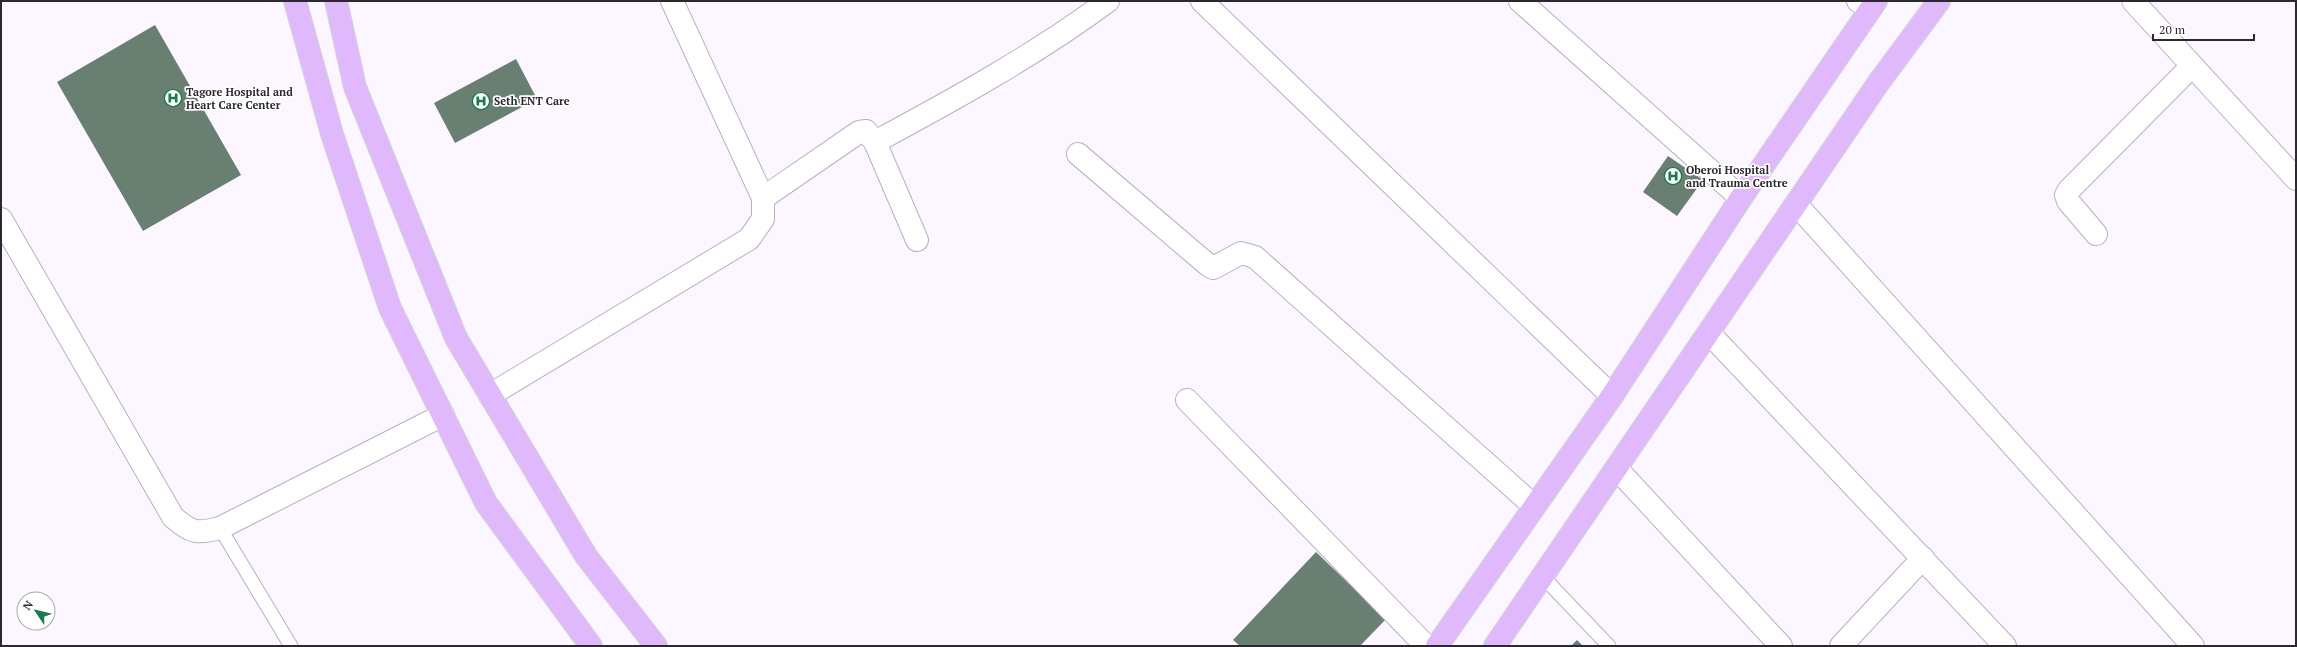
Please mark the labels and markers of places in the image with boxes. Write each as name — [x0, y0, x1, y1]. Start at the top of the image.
place label: Tagore Hospital and Heart Care Center — [186, 85, 293, 112]
hospital icon: Tagore Hospital and Heart Care Center — [163, 88, 183, 108]
hospital icon: Seth ENT Care — [471, 91, 491, 111]
place label: Seth ENT Care — [494, 94, 570, 108]
place label: Oberoi Hospital and Trauma Centre — [1686, 163, 1788, 190]
hospital icon: Oberoi Hospital and Trauma Centre — [1663, 166, 1683, 186]

